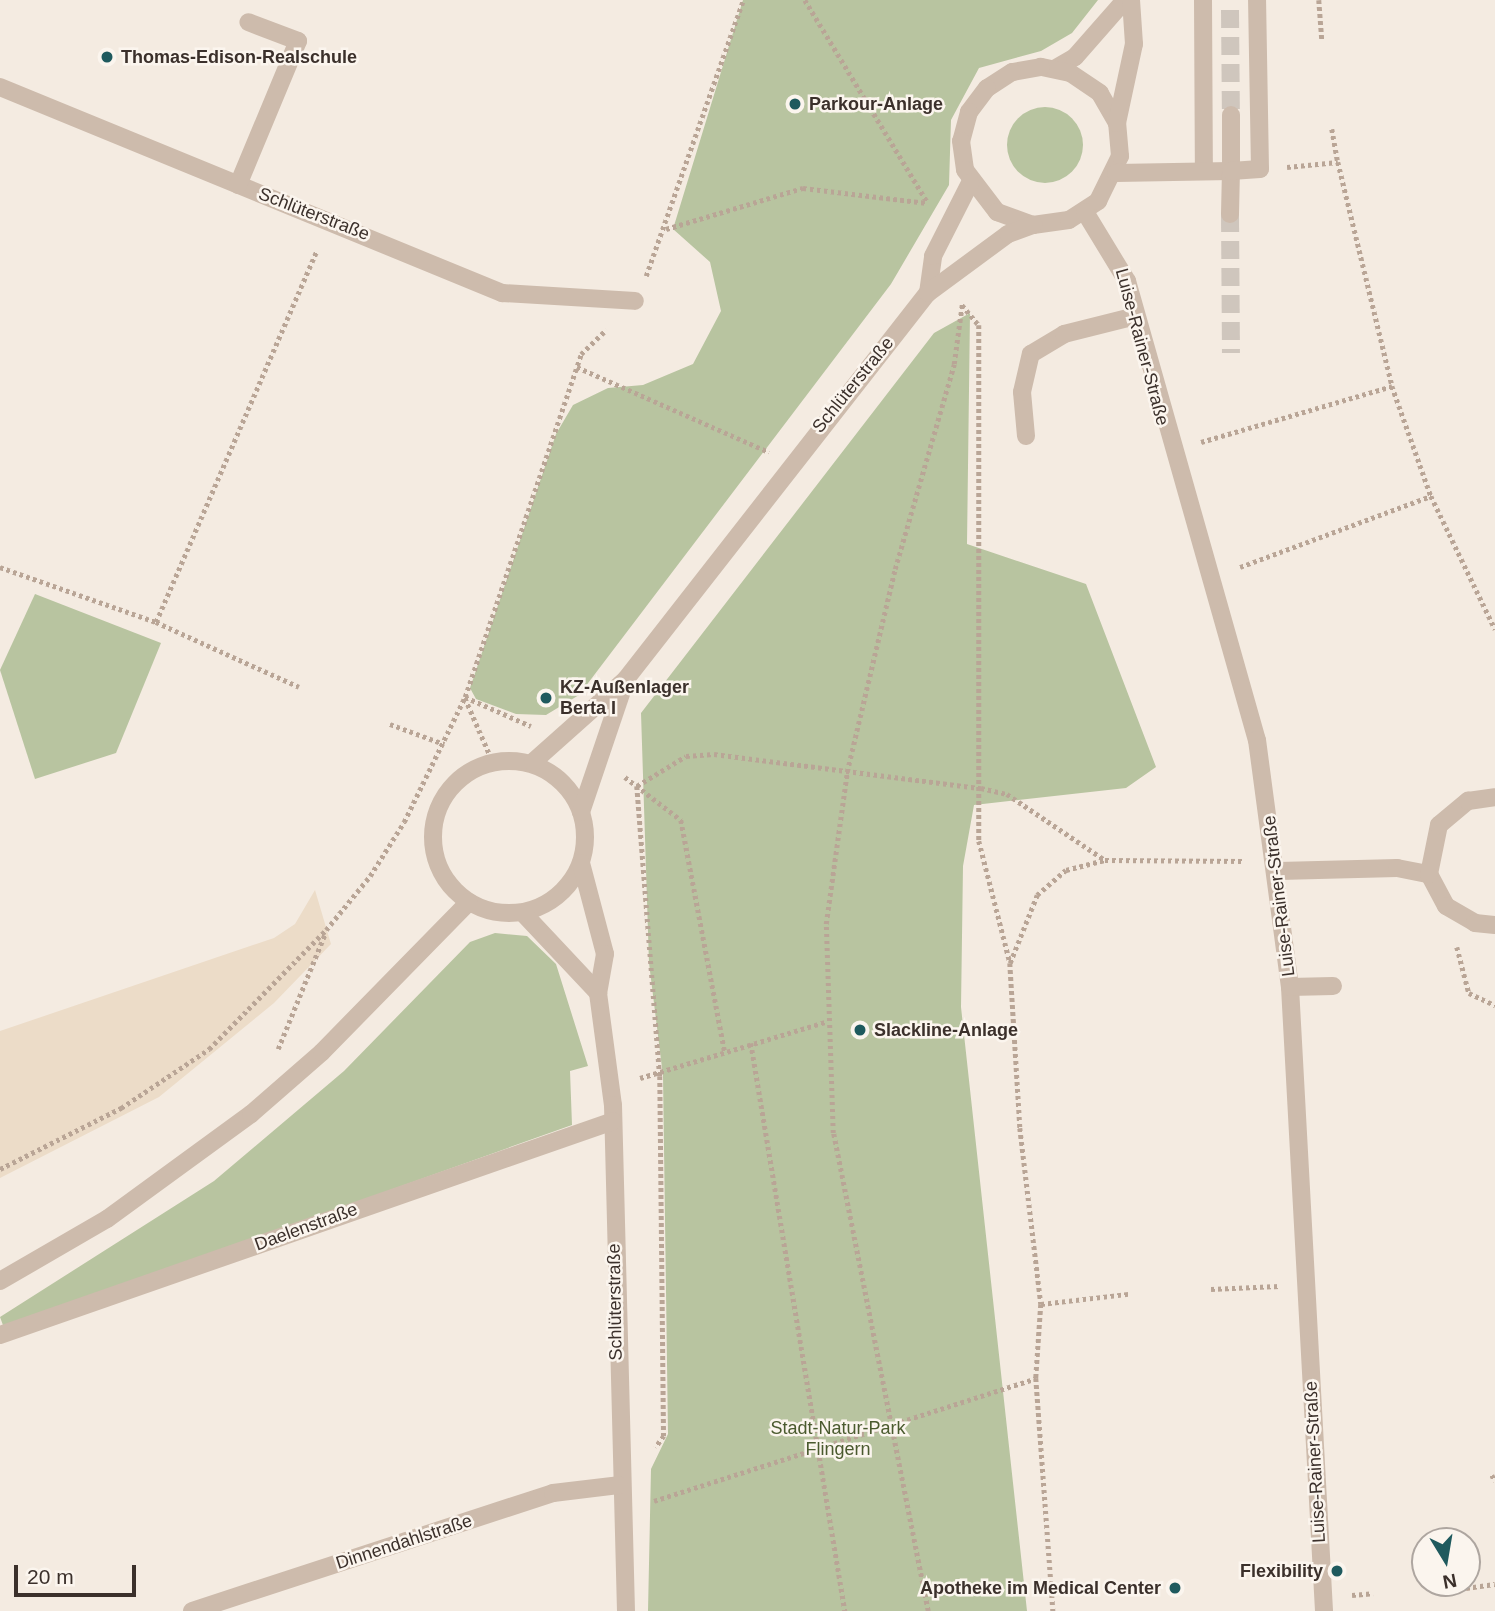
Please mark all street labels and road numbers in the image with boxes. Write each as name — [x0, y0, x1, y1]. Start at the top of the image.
street label: Schlüterstraße — [255, 183, 373, 245]
street label: Luise-Rainer-Straße — [1111, 266, 1173, 428]
street label: Schlüterstraße — [808, 333, 898, 437]
street label: Luise-Rainer-Straße — [1258, 814, 1300, 978]
street label: Daelenstraße — [252, 1198, 360, 1256]
street label: Schlüterstraße — [603, 1243, 627, 1361]
street label: Luise-Rainer-Straße — [1300, 1381, 1330, 1543]
street label: Dinnendahlstraße — [333, 1510, 475, 1574]

